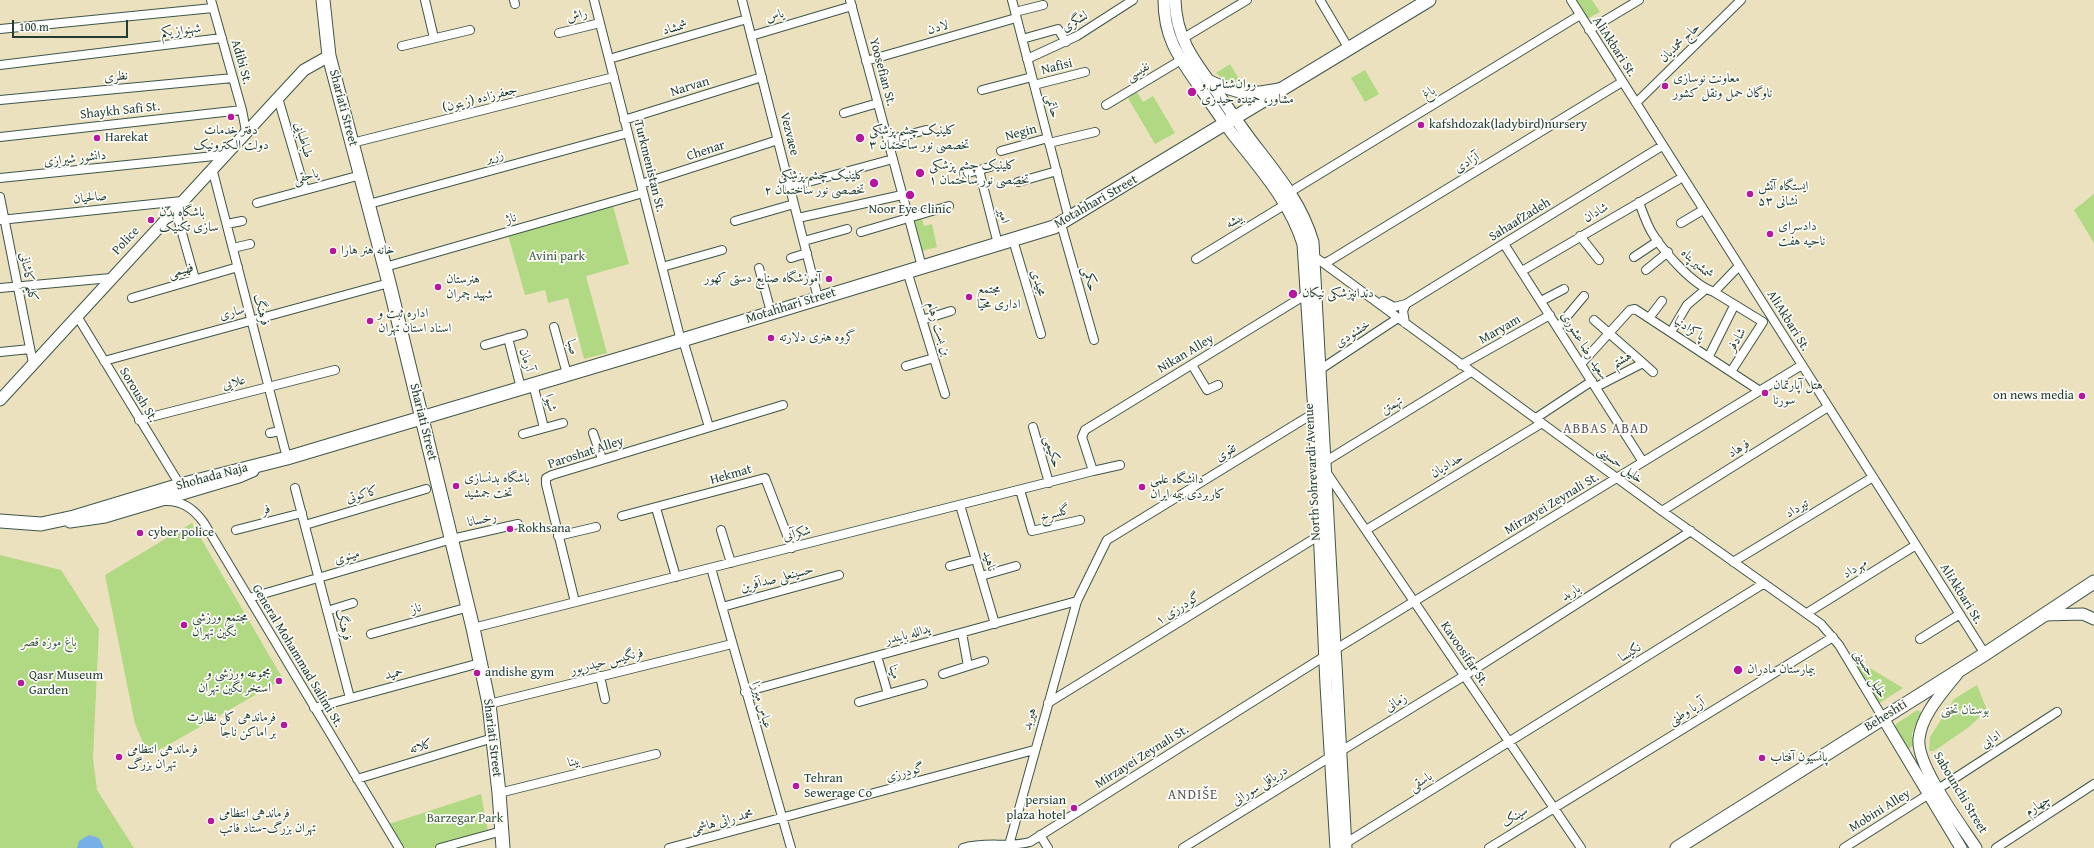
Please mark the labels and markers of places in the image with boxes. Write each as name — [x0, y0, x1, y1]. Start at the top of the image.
place label: معاونت نوسازی ناوگان حمل ونقل کشور — [1673, 71, 1772, 102]
place label: روان‌شناس و مشاور، حمیده حیدری — [1201, 77, 1294, 108]
marker: معاونت نوسازی ناوگان حمل ونقل کشور — [1660, 81, 1670, 91]
marker: روان‌شناس و مشاور، حمیده حیدری — [1186, 86, 1198, 98]
marker: دفتر خدمات دولت الکترونیک — [226, 112, 236, 122]
place label: kafshdozak(ladybird)nursery — [1429, 117, 1587, 133]
marker: kafshdozak(ladybird)nursery — [1416, 120, 1426, 130]
place label: دفتر خدمات دولت الکترونیک — [193, 123, 269, 154]
place label: کلینیک چشم پزشکی تخصصی نور ساختمان ۳ — [869, 123, 970, 154]
place label: Harekat — [105, 130, 148, 146]
marker: کلینیک چشم پزشکی تخصصی نور ساختمان ۳ — [854, 132, 866, 144]
marker: Harekat — [92, 133, 102, 143]
place label: کلینیک چشم پزشکی تخصصی نور ساختمان ۱ — [929, 158, 1030, 189]
marker: کلینیک چشم پزشکی تخصصی نور ساختمان ۱ — [914, 167, 926, 179]
place label: کلینیک چشم پزشکی تخصصی نور ساختمان ۲ — [764, 168, 865, 199]
marker: کلینیک چشم پزشکی تخصصی نور ساختمان ۲ — [868, 177, 880, 189]
place label: ایستگاه آتش نشانی ۵۳ — [1758, 179, 1808, 210]
marker: Noor Eye Clinic — [904, 189, 916, 201]
marker: ایستگاه آتش نشانی ۵۳ — [1745, 189, 1755, 199]
place label: Noor Eye Clinic — [869, 202, 951, 218]
place label: باشگاه بدن سازی تکنیک — [159, 205, 219, 236]
marker: باشگاه بدن سازی تکنیک — [146, 215, 156, 225]
place label: دادسرای ناحیه هفت — [1778, 219, 1825, 250]
marker: دادسرای ناحیه هفت — [1765, 229, 1775, 239]
place label: خانه هنر هارا — [341, 243, 395, 259]
marker: خانه هنر هارا — [328, 246, 338, 256]
place label: آموزشگاه صنایع دستی کهور — [704, 271, 821, 287]
place label: هنرستان شهید چمران — [446, 272, 493, 303]
marker: آموزشگاه صنایع دستی کهور — [824, 274, 834, 284]
marker: هنرستان شهید چمران — [433, 282, 443, 292]
place label: مجتمع اداری محیا — [977, 282, 1020, 313]
place label: دندانپزشکی نیکان — [1302, 286, 1374, 302]
marker: دندانپزشکی نیکان — [1287, 288, 1299, 300]
marker: مجتمع اداری محیا — [964, 292, 974, 302]
place label: اداره ثبت و اسناد استان تهران — [378, 306, 451, 337]
marker: اداره ثبت و اسناد استان تهران — [365, 316, 375, 326]
place label: گروه هنری دلارته — [779, 330, 855, 346]
marker: گروه هنری دلارته — [766, 333, 776, 343]
place label: هتل آپارتمان سورنا — [1773, 378, 1823, 409]
marker: هتل آپارتمان سورنا — [1760, 388, 1770, 398]
place label: on news media — [1993, 388, 2074, 404]
marker: on news media — [2077, 391, 2087, 401]
place label: باشگاه بدنسازى تخت جمشيد — [464, 471, 530, 502]
place label: دانشگاه علمی کاربردی بیمه ایران — [1150, 472, 1225, 503]
marker: باشگاه بدنسازى تخت جمشيد — [451, 481, 461, 491]
marker: دانشگاه علمی کاربردی بیمه ایران — [1137, 482, 1147, 492]
place label: Rokhsana — [518, 521, 571, 537]
marker: Rokhsana — [505, 524, 515, 534]
place label: cyber police — [148, 525, 214, 541]
marker: cyber police — [135, 528, 145, 538]
place label: مجتمع ورزشی نگین تهران — [192, 610, 248, 641]
marker: مجتمع ورزشی نگین تهران — [179, 620, 189, 630]
place label: بیمارستان مادران — [1747, 662, 1815, 678]
marker: بیمارستان مادران — [1732, 664, 1744, 676]
place label: andishe gym — [485, 665, 554, 681]
place label: مجموعه ورزشی و استخر نگین تهران — [198, 666, 271, 697]
place label: Qasr Museum Garden — [29, 668, 103, 699]
marker: andishe gym — [472, 668, 482, 678]
marker: مجموعه ورزشی و استخر نگین تهران — [274, 676, 284, 686]
marker: Qasr Museum Garden — [16, 678, 26, 688]
place label: فرماندهی کل نظارت بر اماکن ناجا — [187, 710, 276, 741]
marker: فرماندهی کل نظارت بر اماکن ناجا — [279, 720, 289, 730]
place label: فرماندهی انتظامی تهران بزرگ — [127, 742, 198, 773]
place label: پانسیون آفتاب — [1770, 750, 1827, 766]
marker: فرماندهی انتظامی تهران بزرگ — [114, 752, 124, 762]
marker: پانسیون آفتاب — [1757, 753, 1767, 763]
place label: Tehran Sewerage Co — [804, 771, 872, 802]
marker: Tehran Sewerage Co — [791, 781, 801, 791]
place label: persian plaza hotel — [1006, 793, 1066, 824]
marker: persian plaza hotel — [1069, 803, 1079, 813]
place label: فرماندهی انتظامی تهران بزرگ-ستاد فاتب — [219, 806, 316, 837]
marker: فرماندهی انتظامی تهران بزرگ-ستاد فاتب — [206, 816, 216, 826]

